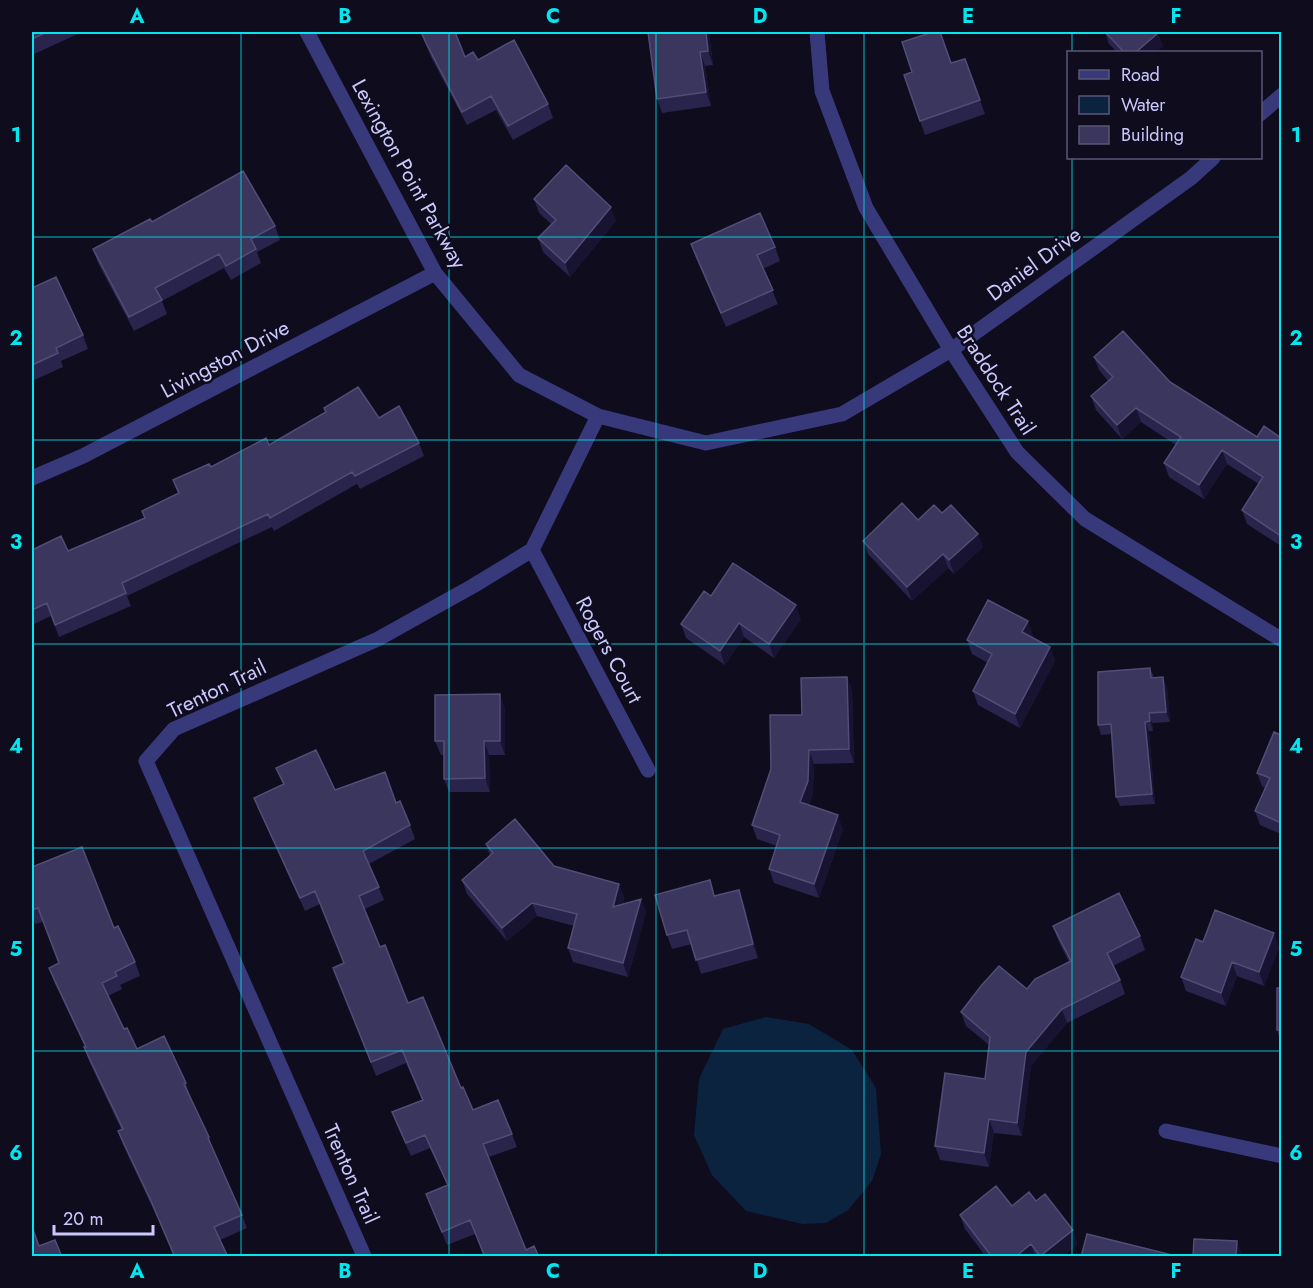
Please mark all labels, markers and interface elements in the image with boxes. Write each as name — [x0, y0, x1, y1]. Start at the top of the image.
text: A — [129, 2, 145, 31]
text: B — [338, 2, 352, 31]
text: C — [546, 2, 560, 31]
text: D — [753, 2, 767, 31]
text: E — [962, 2, 974, 31]
text: F — [1170, 2, 1182, 31]
legend — [1067, 51, 1262, 159]
text: Road — [1121, 62, 1160, 88]
street label: Lexington Point Parkway — [344, 74, 474, 275]
text: Water — [1121, 92, 1166, 118]
text: 1 — [11, 121, 21, 150]
text: 1 — [1291, 121, 1301, 150]
text: Building — [1121, 122, 1184, 148]
street label: Daniel Drive — [981, 220, 1087, 308]
street label: Livingston Drive — [155, 312, 295, 405]
street label: Braddock Trail — [949, 319, 1043, 441]
text: 2 — [9, 324, 23, 353]
text: 2 — [1289, 324, 1303, 353]
text: 3 — [10, 528, 22, 557]
text: 3 — [1290, 528, 1302, 557]
street label: Rogers Court — [568, 591, 650, 709]
street label: Trenton Trail — [163, 652, 271, 726]
text: 4 — [9, 732, 23, 761]
text: 4 — [1289, 732, 1303, 761]
text: 5 — [10, 935, 23, 964]
text: 5 — [1290, 935, 1303, 964]
street label: Trenton Trail — [316, 1119, 386, 1229]
text: 6 — [9, 1139, 23, 1168]
text: 6 — [1289, 1139, 1303, 1168]
scale bar — [54, 1198, 153, 1236]
text: 20 m — [63, 1206, 103, 1232]
text: A — [129, 1257, 145, 1286]
text: B — [338, 1257, 352, 1286]
text: C — [546, 1257, 560, 1286]
text: D — [753, 1257, 767, 1286]
text: E — [962, 1257, 974, 1286]
text: F — [1170, 1257, 1182, 1286]

